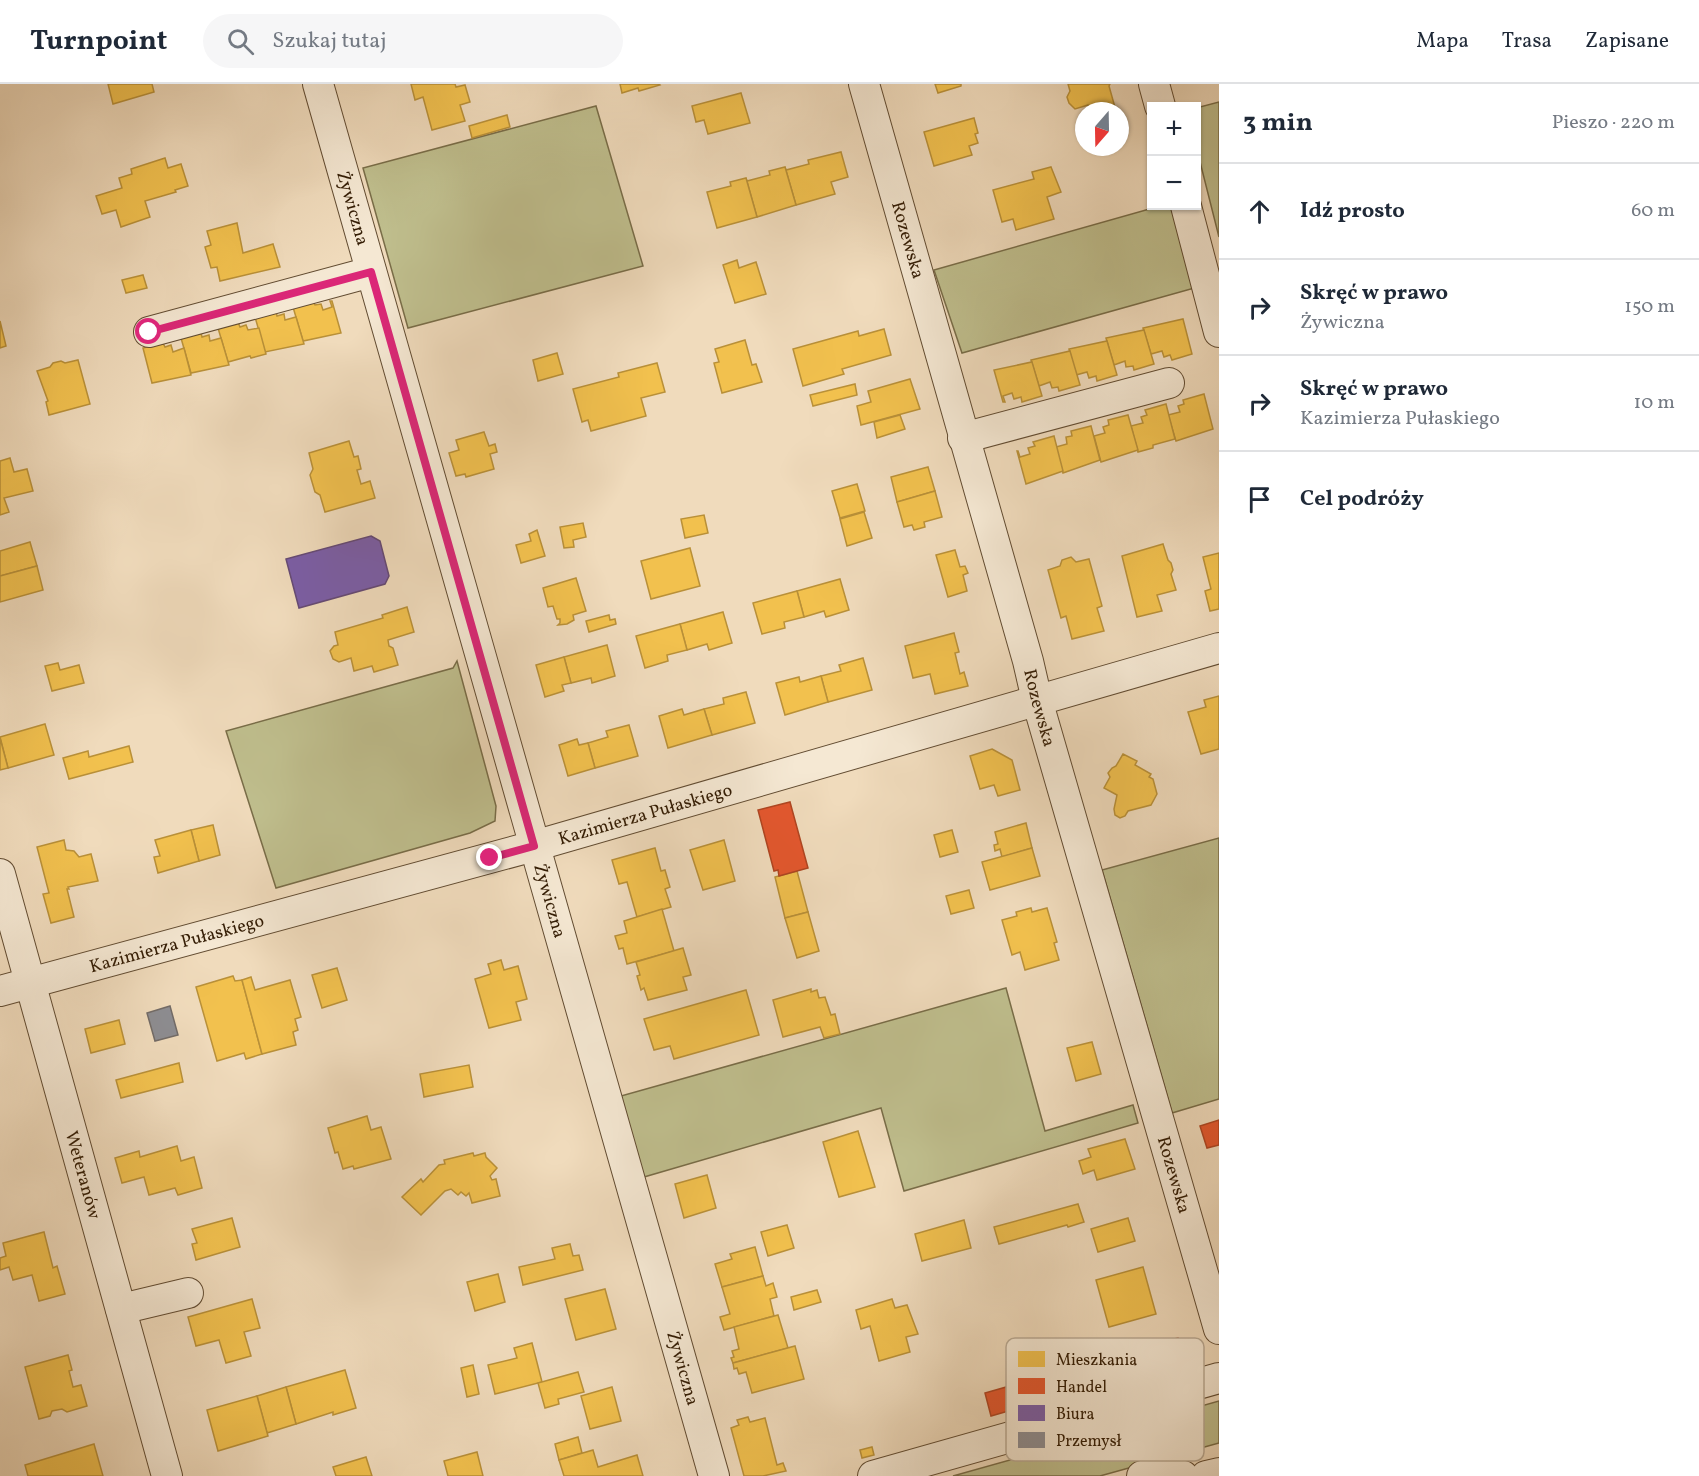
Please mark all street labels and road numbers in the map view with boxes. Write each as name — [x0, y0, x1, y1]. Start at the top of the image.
street label: Żywiczna — [329, 168, 374, 249]
street label: Rozewska — [884, 199, 930, 282]
street label: Rozewska — [1016, 667, 1061, 750]
street label: Kazimierza Pułaskiego — [556, 778, 735, 852]
street label: Żywiczna — [526, 861, 571, 941]
street label: Kazimierza Pułaskiego — [87, 909, 267, 980]
street label: Weteranów — [58, 1128, 106, 1222]
street label: Rozewska — [1150, 1133, 1196, 1217]
street label: Żywiczna — [659, 1328, 704, 1409]

